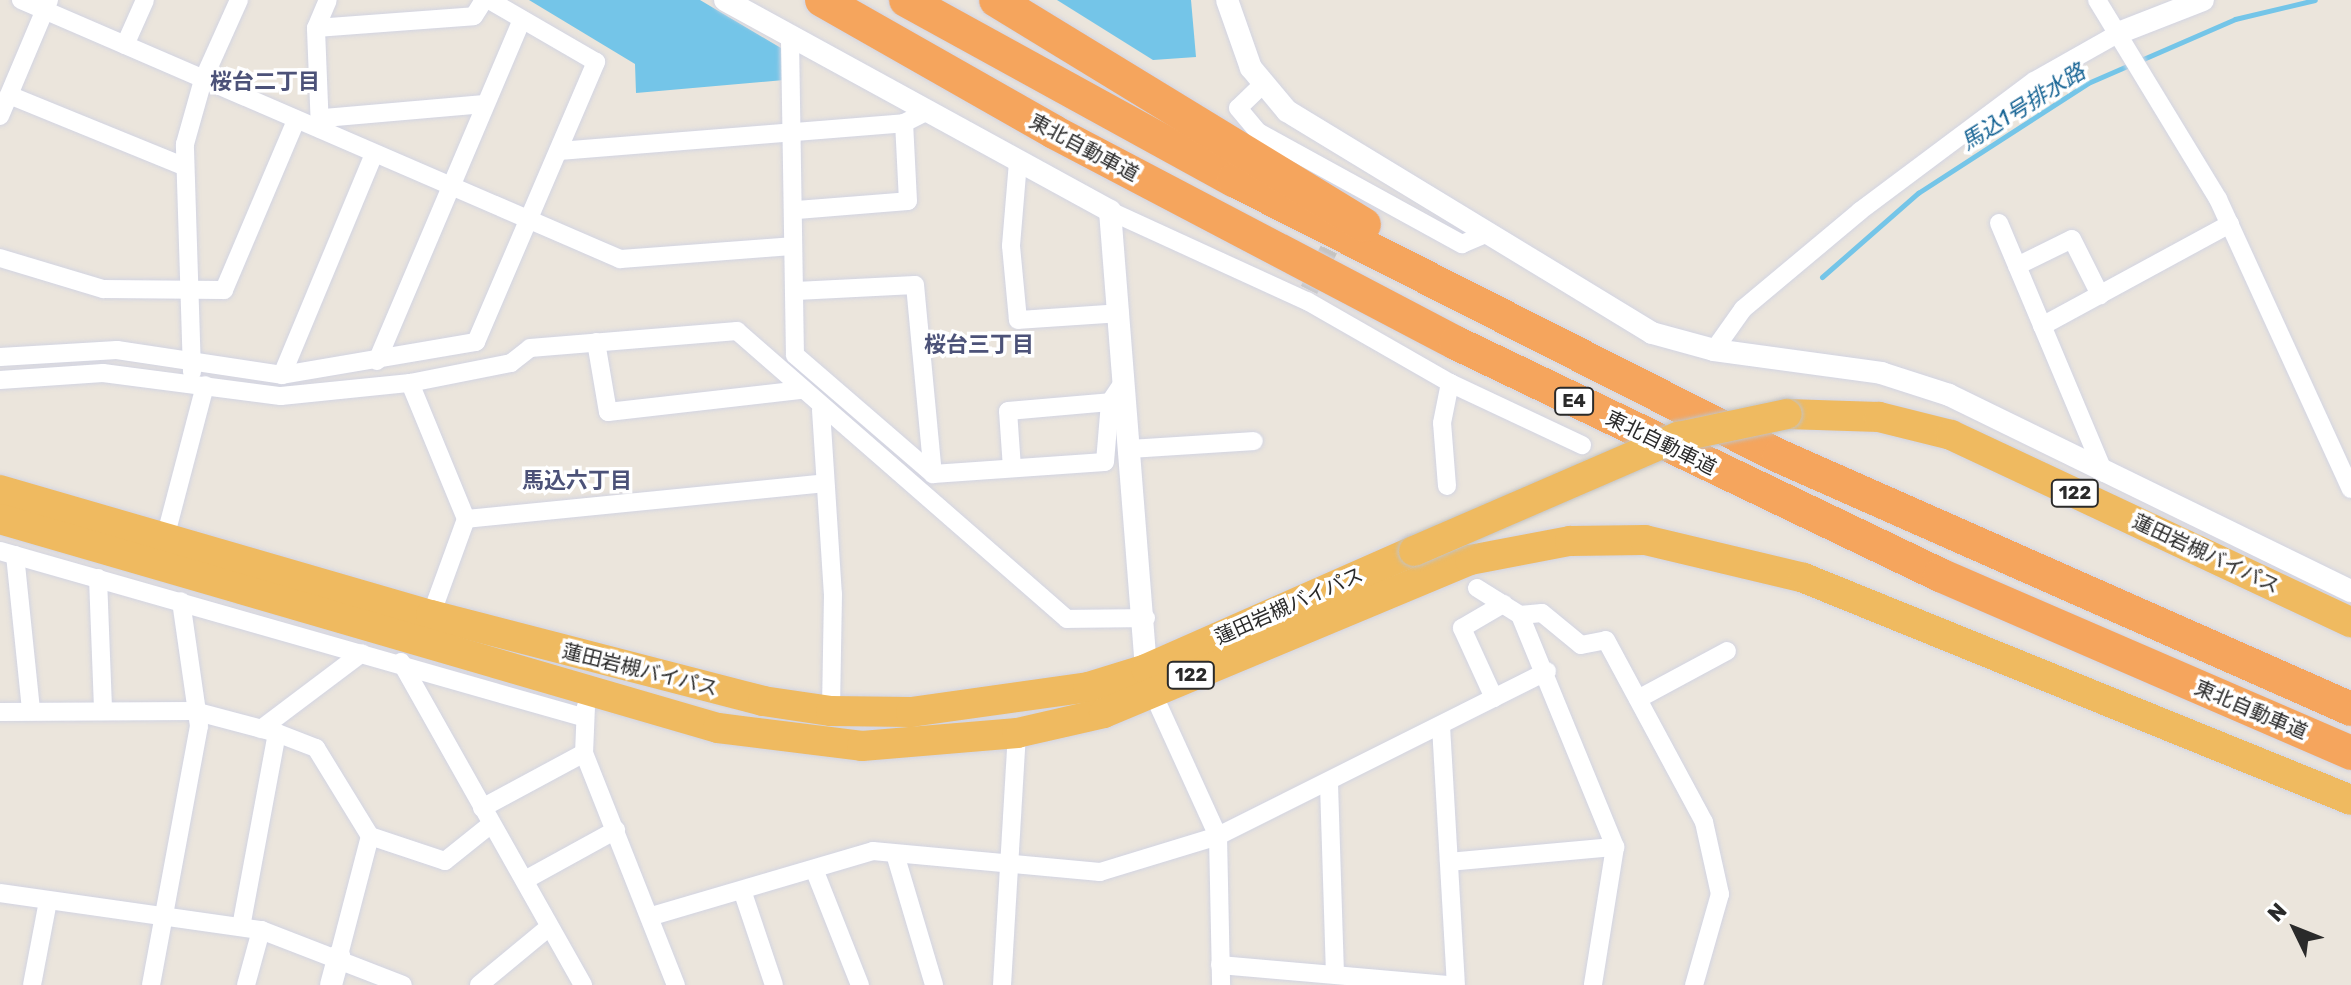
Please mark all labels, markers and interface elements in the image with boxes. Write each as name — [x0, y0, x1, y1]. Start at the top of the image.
water label: 馬込1号排水路 — [1956, 58, 2090, 156]
district label: 桜台二丁目 — [210, 69, 320, 95]
street label: 東北自動車道 — [1025, 109, 1143, 187]
district label: 桜台三丁目 — [924, 332, 1034, 358]
road number: E4 — [1554, 387, 1594, 415]
street label: 東北自動車道 — [1602, 406, 1720, 480]
district label: 馬込六丁目 — [522, 468, 632, 494]
road number: 122 — [2049, 479, 2101, 507]
street label: 蓮田岩槻バイパス — [2128, 509, 2284, 599]
street label: 蓮田岩槻バイパス — [1211, 562, 1367, 650]
street label: 蓮田岩槻バイパス — [559, 639, 721, 701]
road number: 122 — [1165, 661, 1217, 689]
street label: 東北自動車道 — [2191, 676, 2311, 744]
north arrow — [2255, 889, 2335, 969]
text: N — [2262, 897, 2292, 927]

